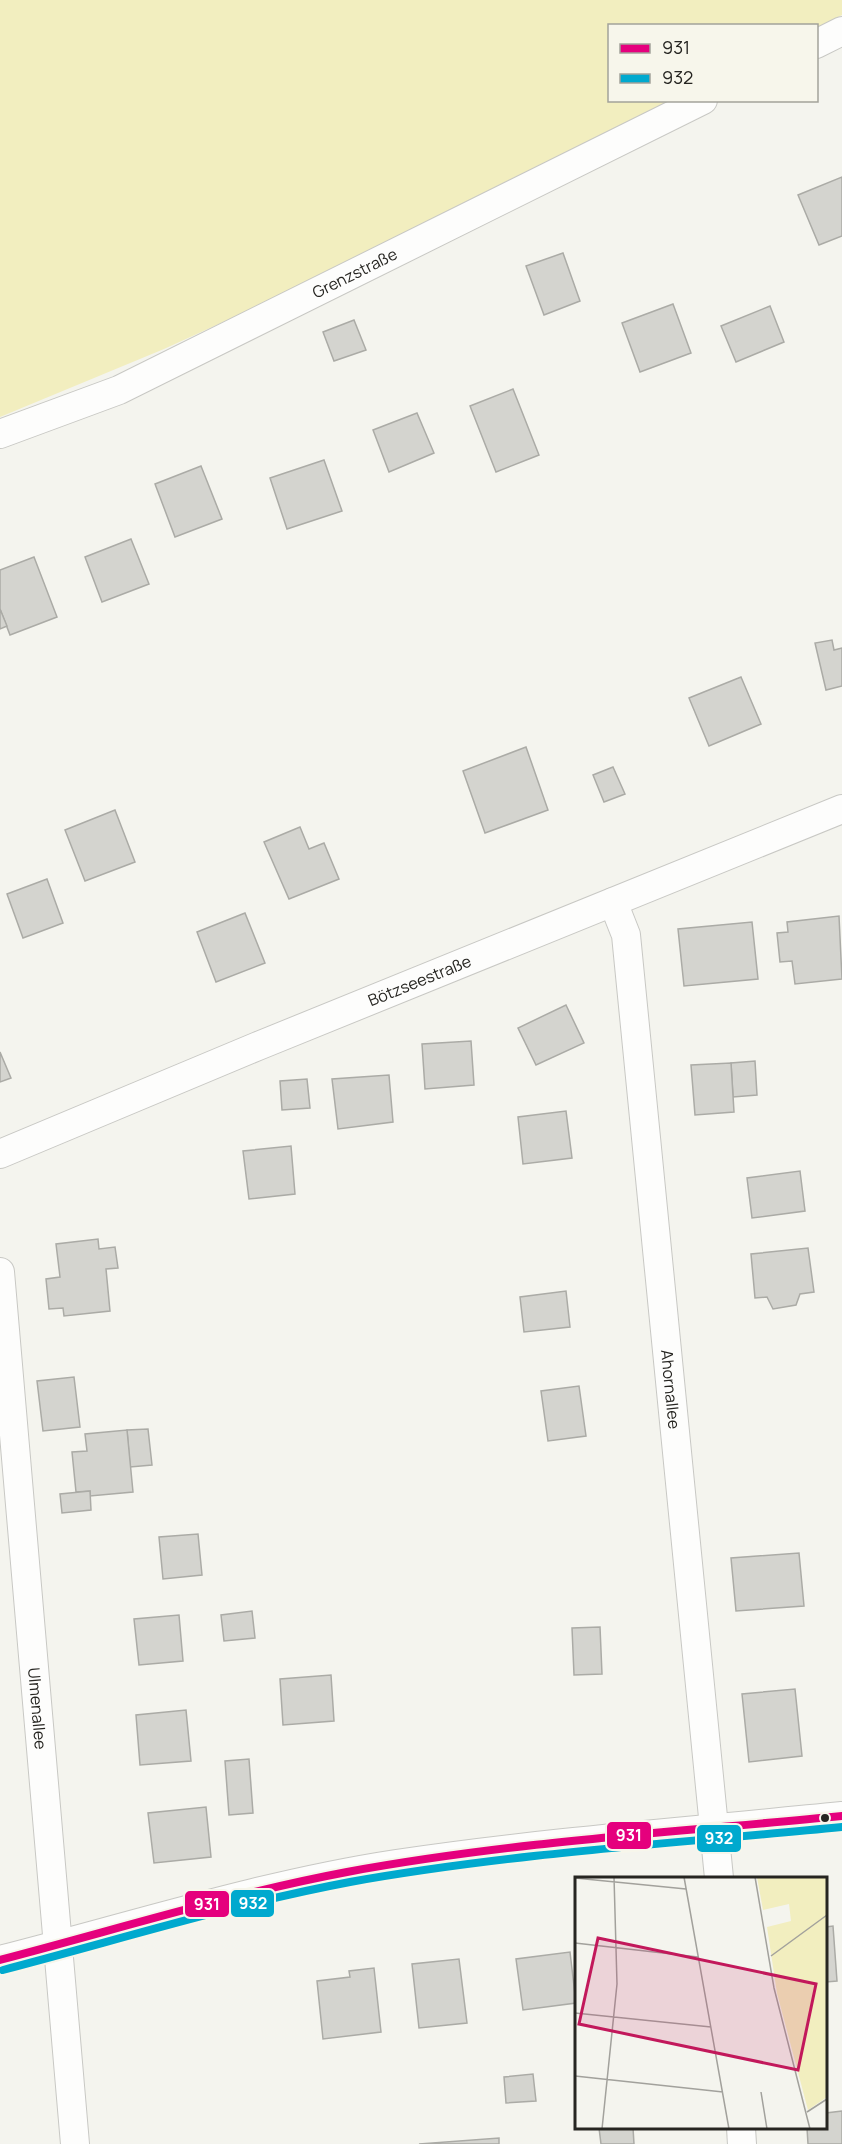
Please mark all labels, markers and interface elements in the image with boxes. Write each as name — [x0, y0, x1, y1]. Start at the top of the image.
legend — [608, 24, 818, 102]
text: 931 — [662, 35, 690, 59]
text: 932 — [662, 65, 693, 89]
street label: Grenzstraße — [309, 243, 401, 303]
street label: Bötzseestraße — [365, 950, 474, 1011]
street label: Ahornallee — [656, 1349, 686, 1430]
street label: Ulmenallee — [23, 1666, 52, 1750]
unlabelled marker — [819, 1812, 831, 1824]
line badge: 931 — [606, 1821, 652, 1850]
text: 931 — [616, 1824, 642, 1846]
line badge: 932 — [696, 1824, 742, 1853]
text: 932 — [705, 1827, 733, 1849]
inset map — [575, 1877, 827, 2129]
line badge: 932 — [230, 1889, 275, 1918]
line badge: 931 — [184, 1890, 230, 1918]
text: 932 — [239, 1892, 267, 1914]
text: 931 — [194, 1893, 220, 1915]

